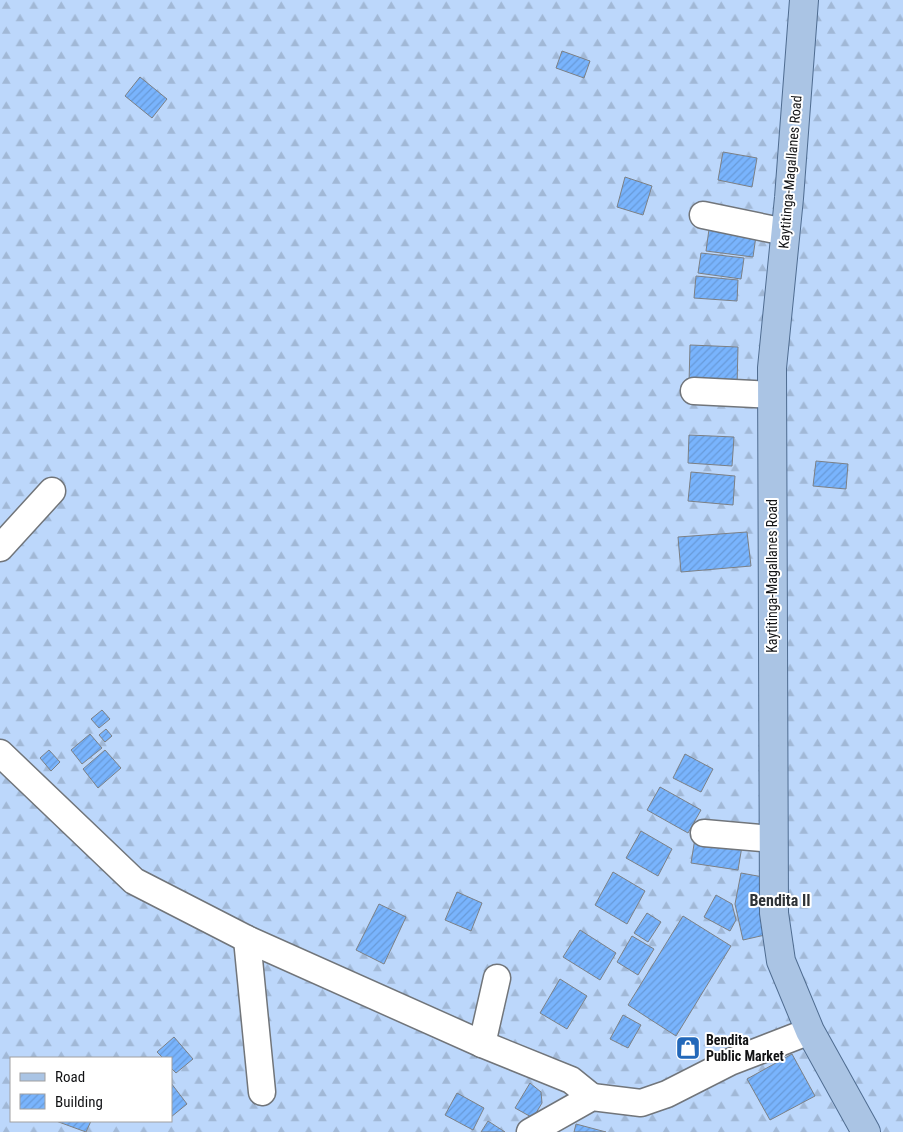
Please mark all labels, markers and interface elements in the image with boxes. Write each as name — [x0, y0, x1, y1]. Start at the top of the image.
street label: Kaytitinga-Magallanes Road — [775, 95, 805, 249]
street label: Kaytitinga-Magallanes Road — [764, 499, 780, 653]
district label: Bendita II — [749, 891, 811, 910]
place label: Bendita Public Market — [706, 1032, 784, 1064]
shop icon: Bendita Public Market — [675, 1035, 701, 1061]
legend — [10, 1057, 172, 1122]
text: Road — [55, 1068, 85, 1086]
text: Building — [55, 1093, 103, 1111]

